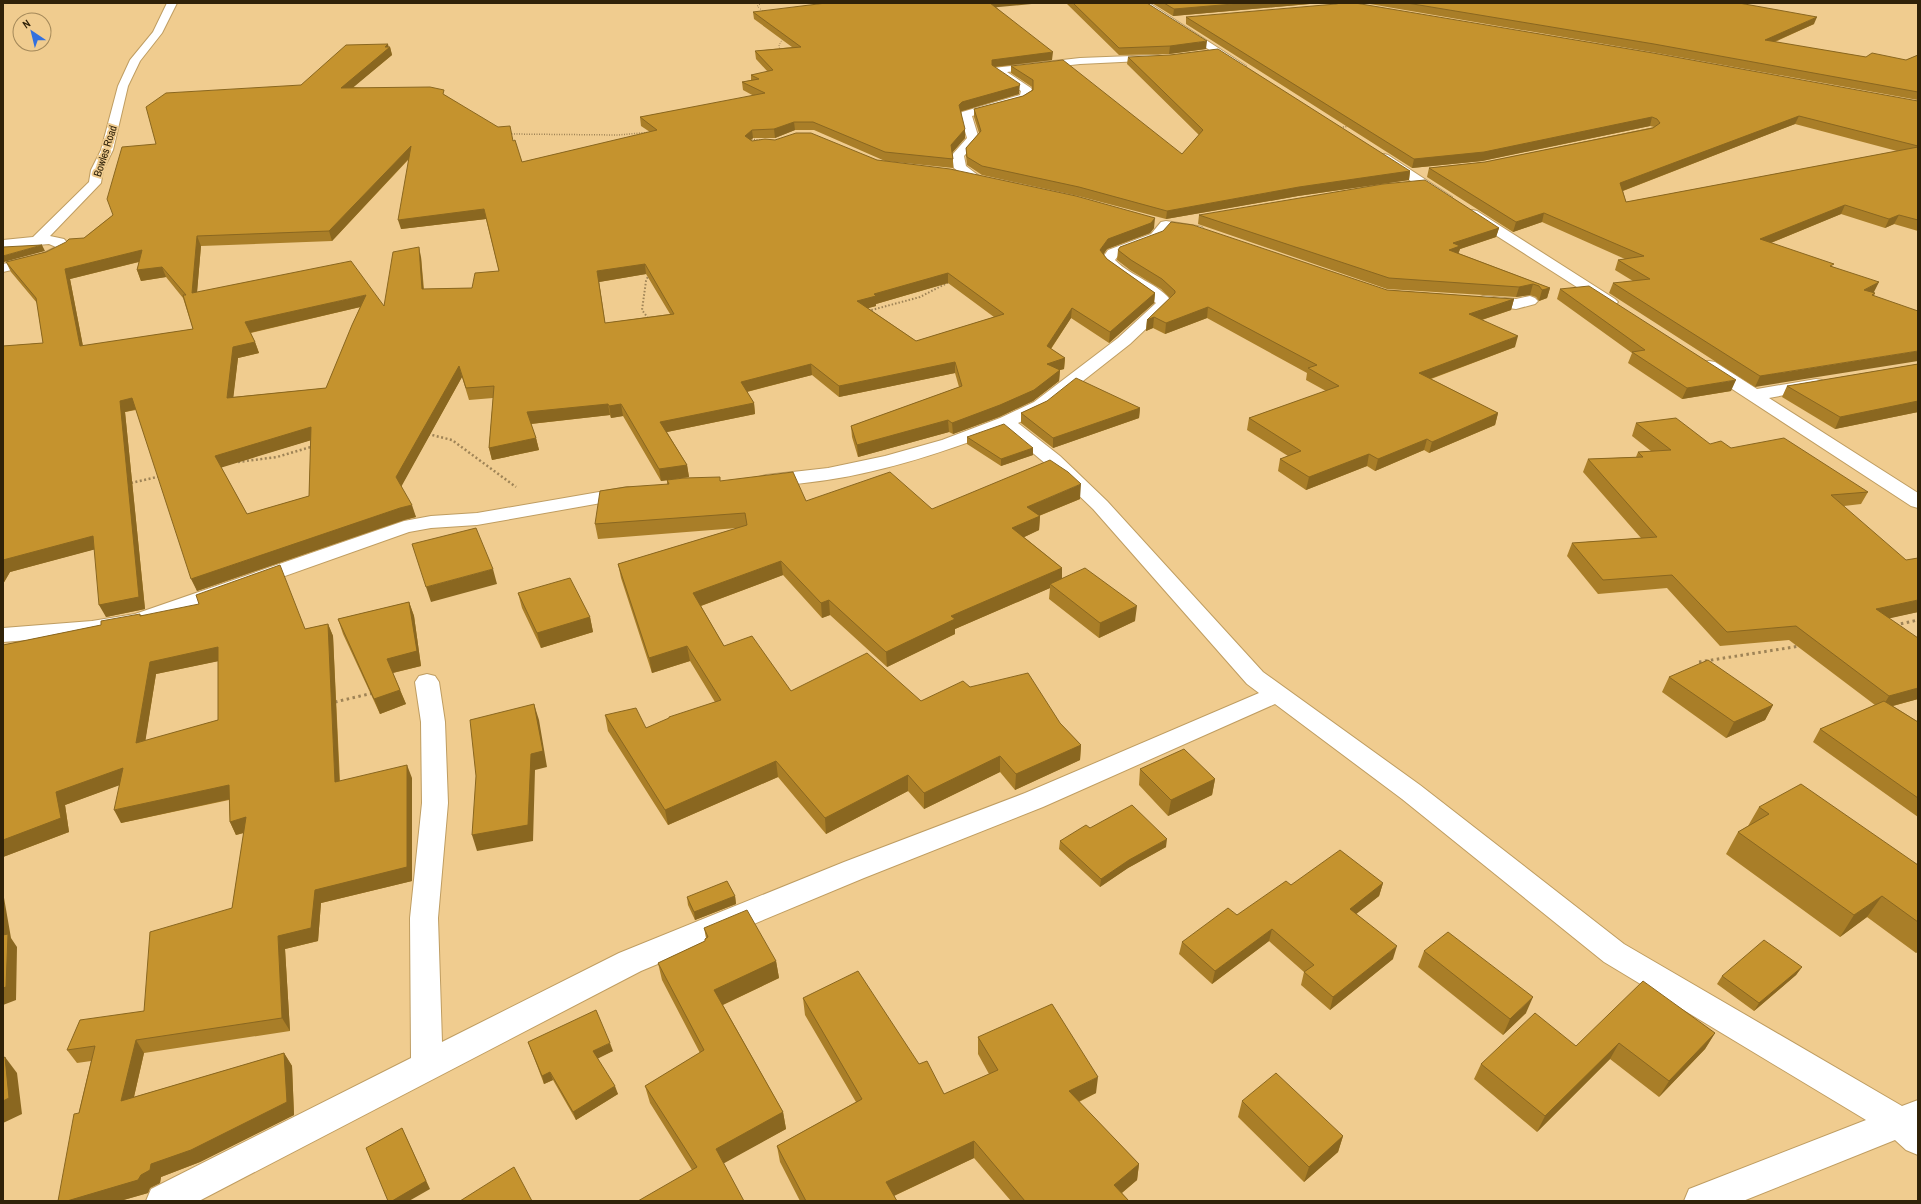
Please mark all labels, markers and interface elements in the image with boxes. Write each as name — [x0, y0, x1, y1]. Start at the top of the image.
north arrow — [12, 12, 52, 52]
text: N — [20, 16, 33, 31]
street label: Bowles Road — [90, 124, 120, 178]

